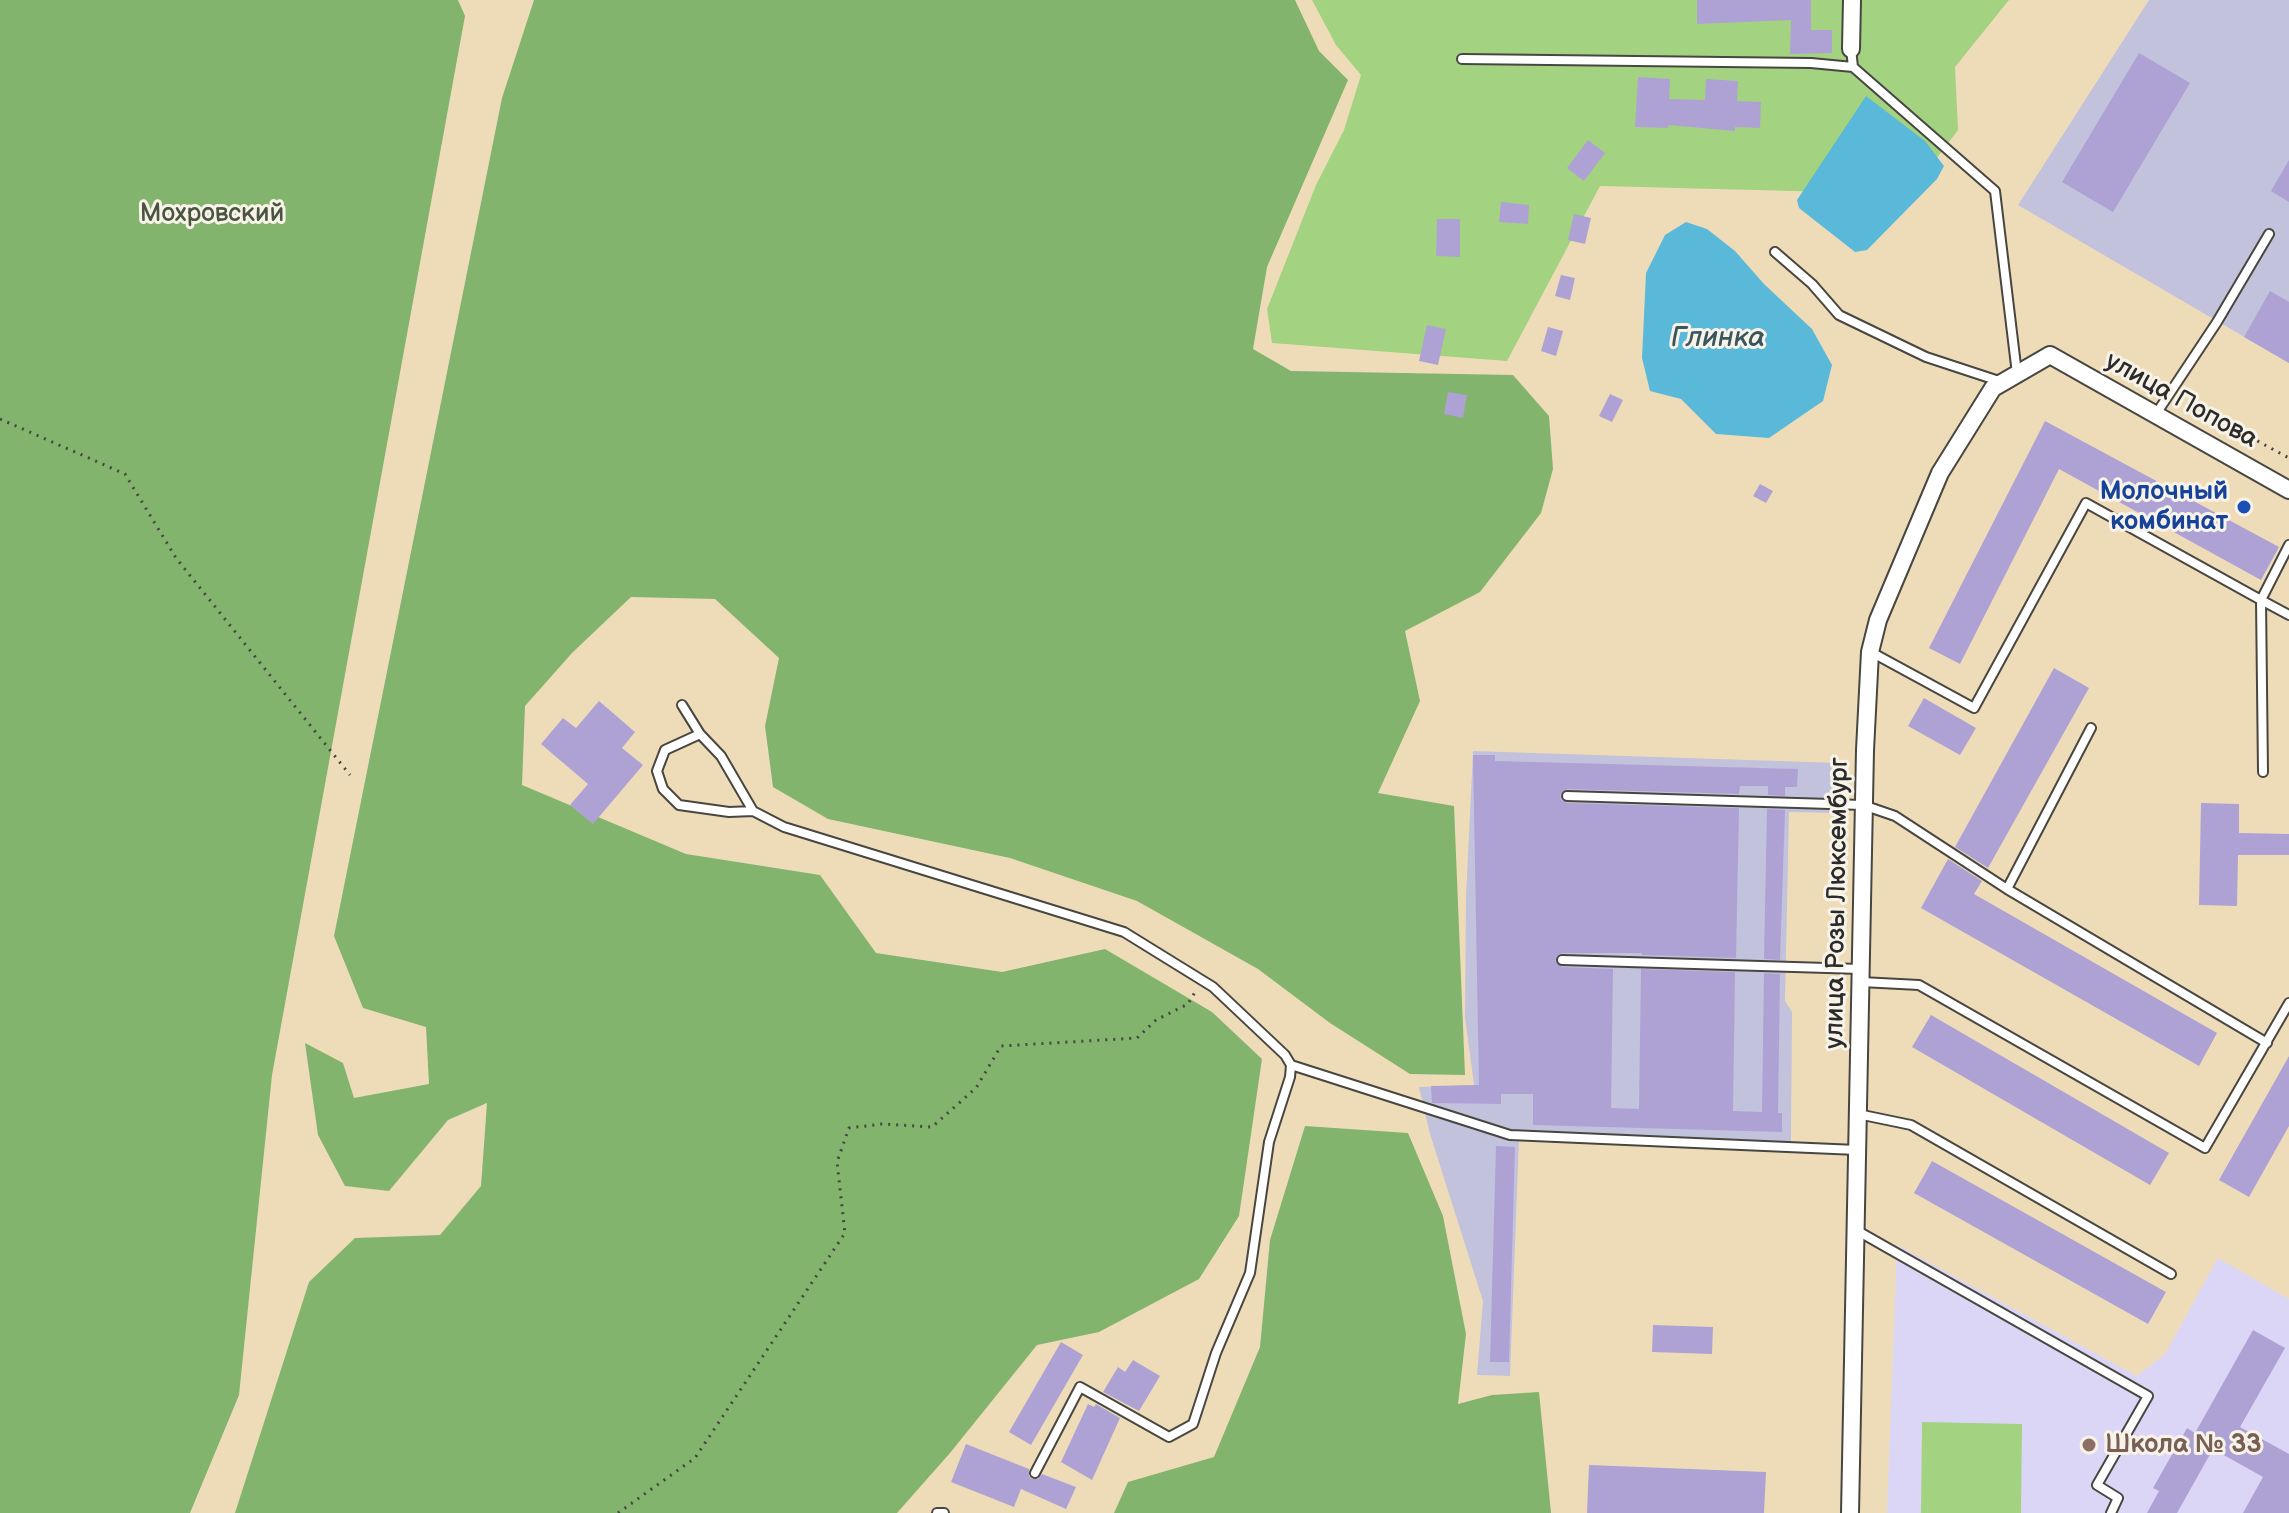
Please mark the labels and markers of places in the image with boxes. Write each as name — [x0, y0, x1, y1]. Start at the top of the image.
place label: Молочный комбинат — [2100, 476, 2228, 538]
marker: Молочный комбинат — [2235, 498, 2253, 516]
place label: Школа № 33 — [2105, 1429, 2261, 1461]
marker: Школа № 33 — [2080, 1436, 2098, 1454]

